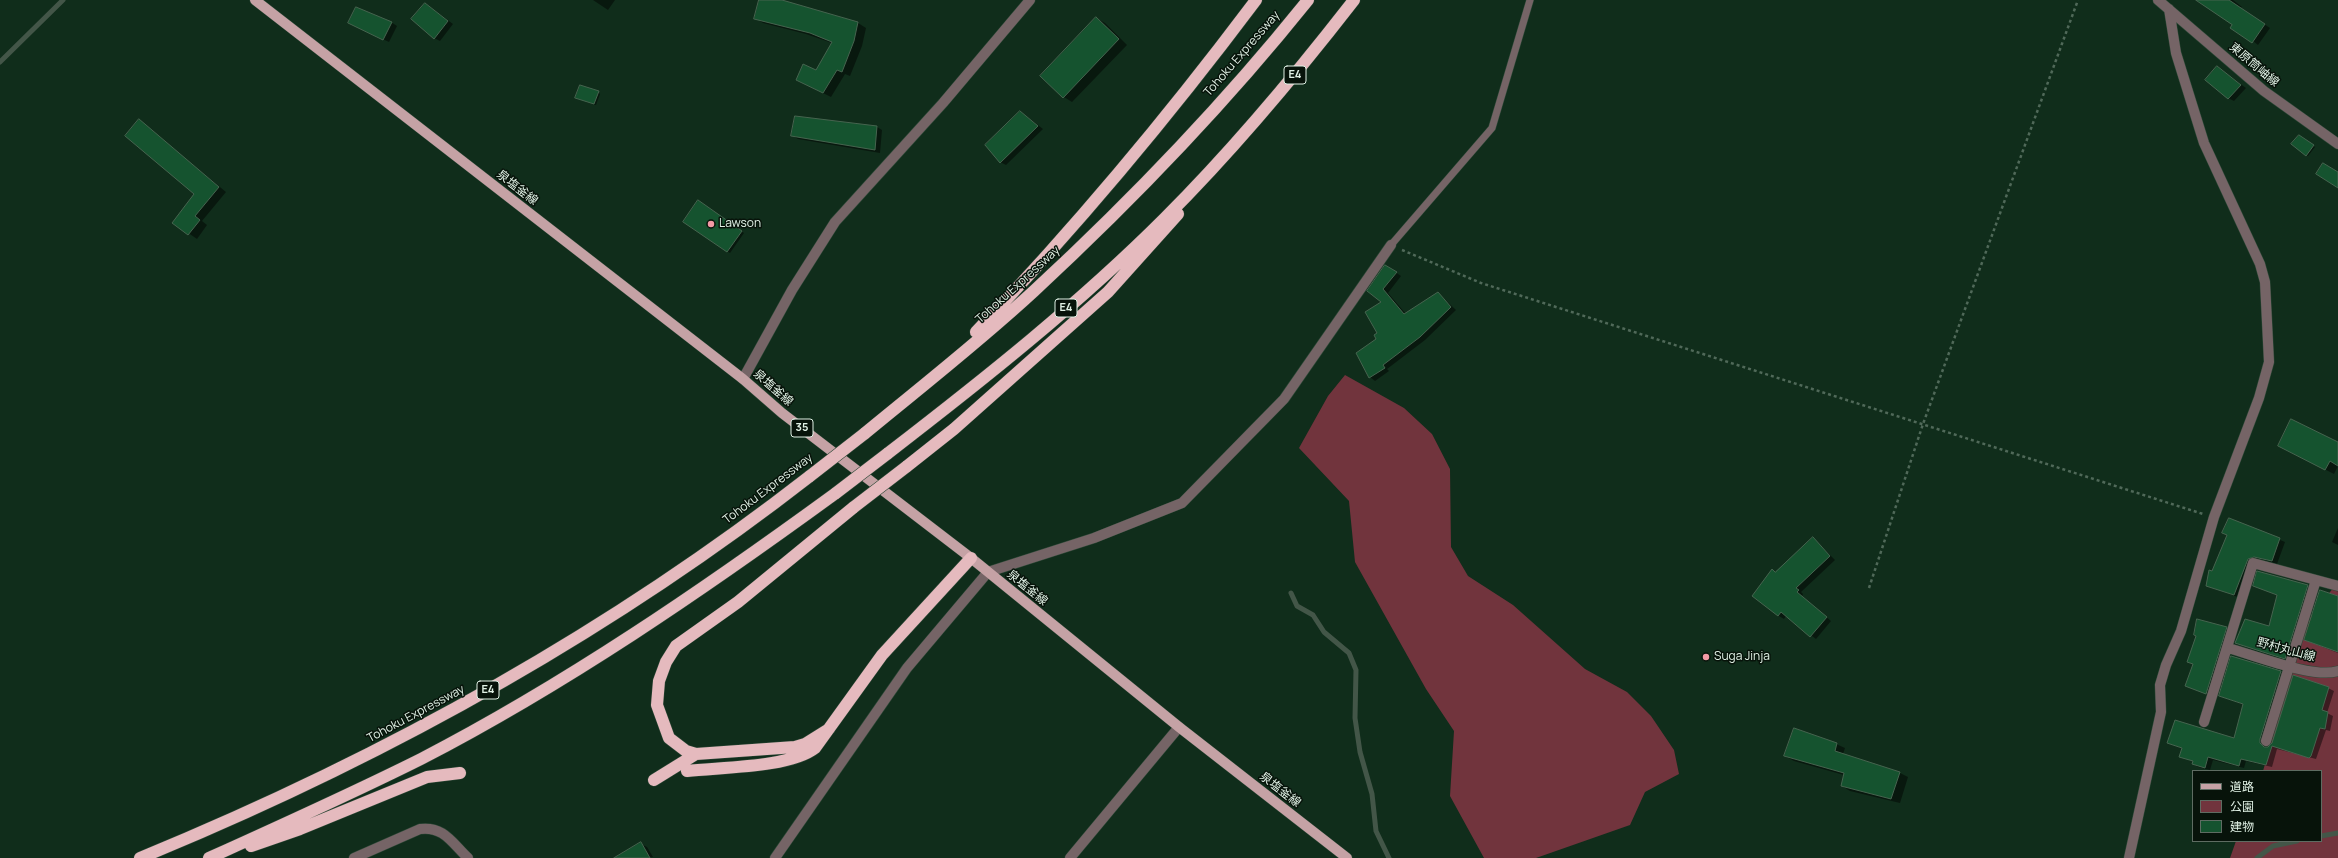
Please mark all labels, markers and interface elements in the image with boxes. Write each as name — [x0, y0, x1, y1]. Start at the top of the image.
street label: Tohoku Expressway — [1201, 8, 1283, 100]
street label: 東原筒岫線 — [2226, 40, 2282, 90]
road number: E4 — [1284, 66, 1306, 84]
street label: 泉塩釜線 — [494, 168, 540, 208]
place label: Lawson — [719, 217, 761, 231]
marker: Lawson — [706, 219, 716, 229]
street label: Tohoku Expressway — [973, 243, 1063, 327]
road number: E4 — [1055, 299, 1077, 317]
street label: 泉塩釜線 — [750, 367, 796, 409]
road number: 35 — [791, 419, 813, 437]
street label: Tohoku Expressway — [720, 451, 816, 527]
street label: 泉塩釜線 — [1004, 567, 1050, 609]
street label: 野村丸山線 — [2255, 635, 2317, 665]
place label: Suga Jinja — [1714, 650, 1770, 664]
marker: Suga Jinja — [1701, 652, 1711, 662]
road number: E4 — [477, 681, 499, 699]
street label: Tohoku Expressway — [365, 682, 467, 746]
street label: 泉塩釜線 — [1257, 770, 1303, 810]
legend — [2192, 770, 2322, 842]
text: 道路 — [2230, 778, 2254, 795]
text: 公園 — [2230, 798, 2254, 815]
text: 建物 — [2230, 818, 2254, 835]

